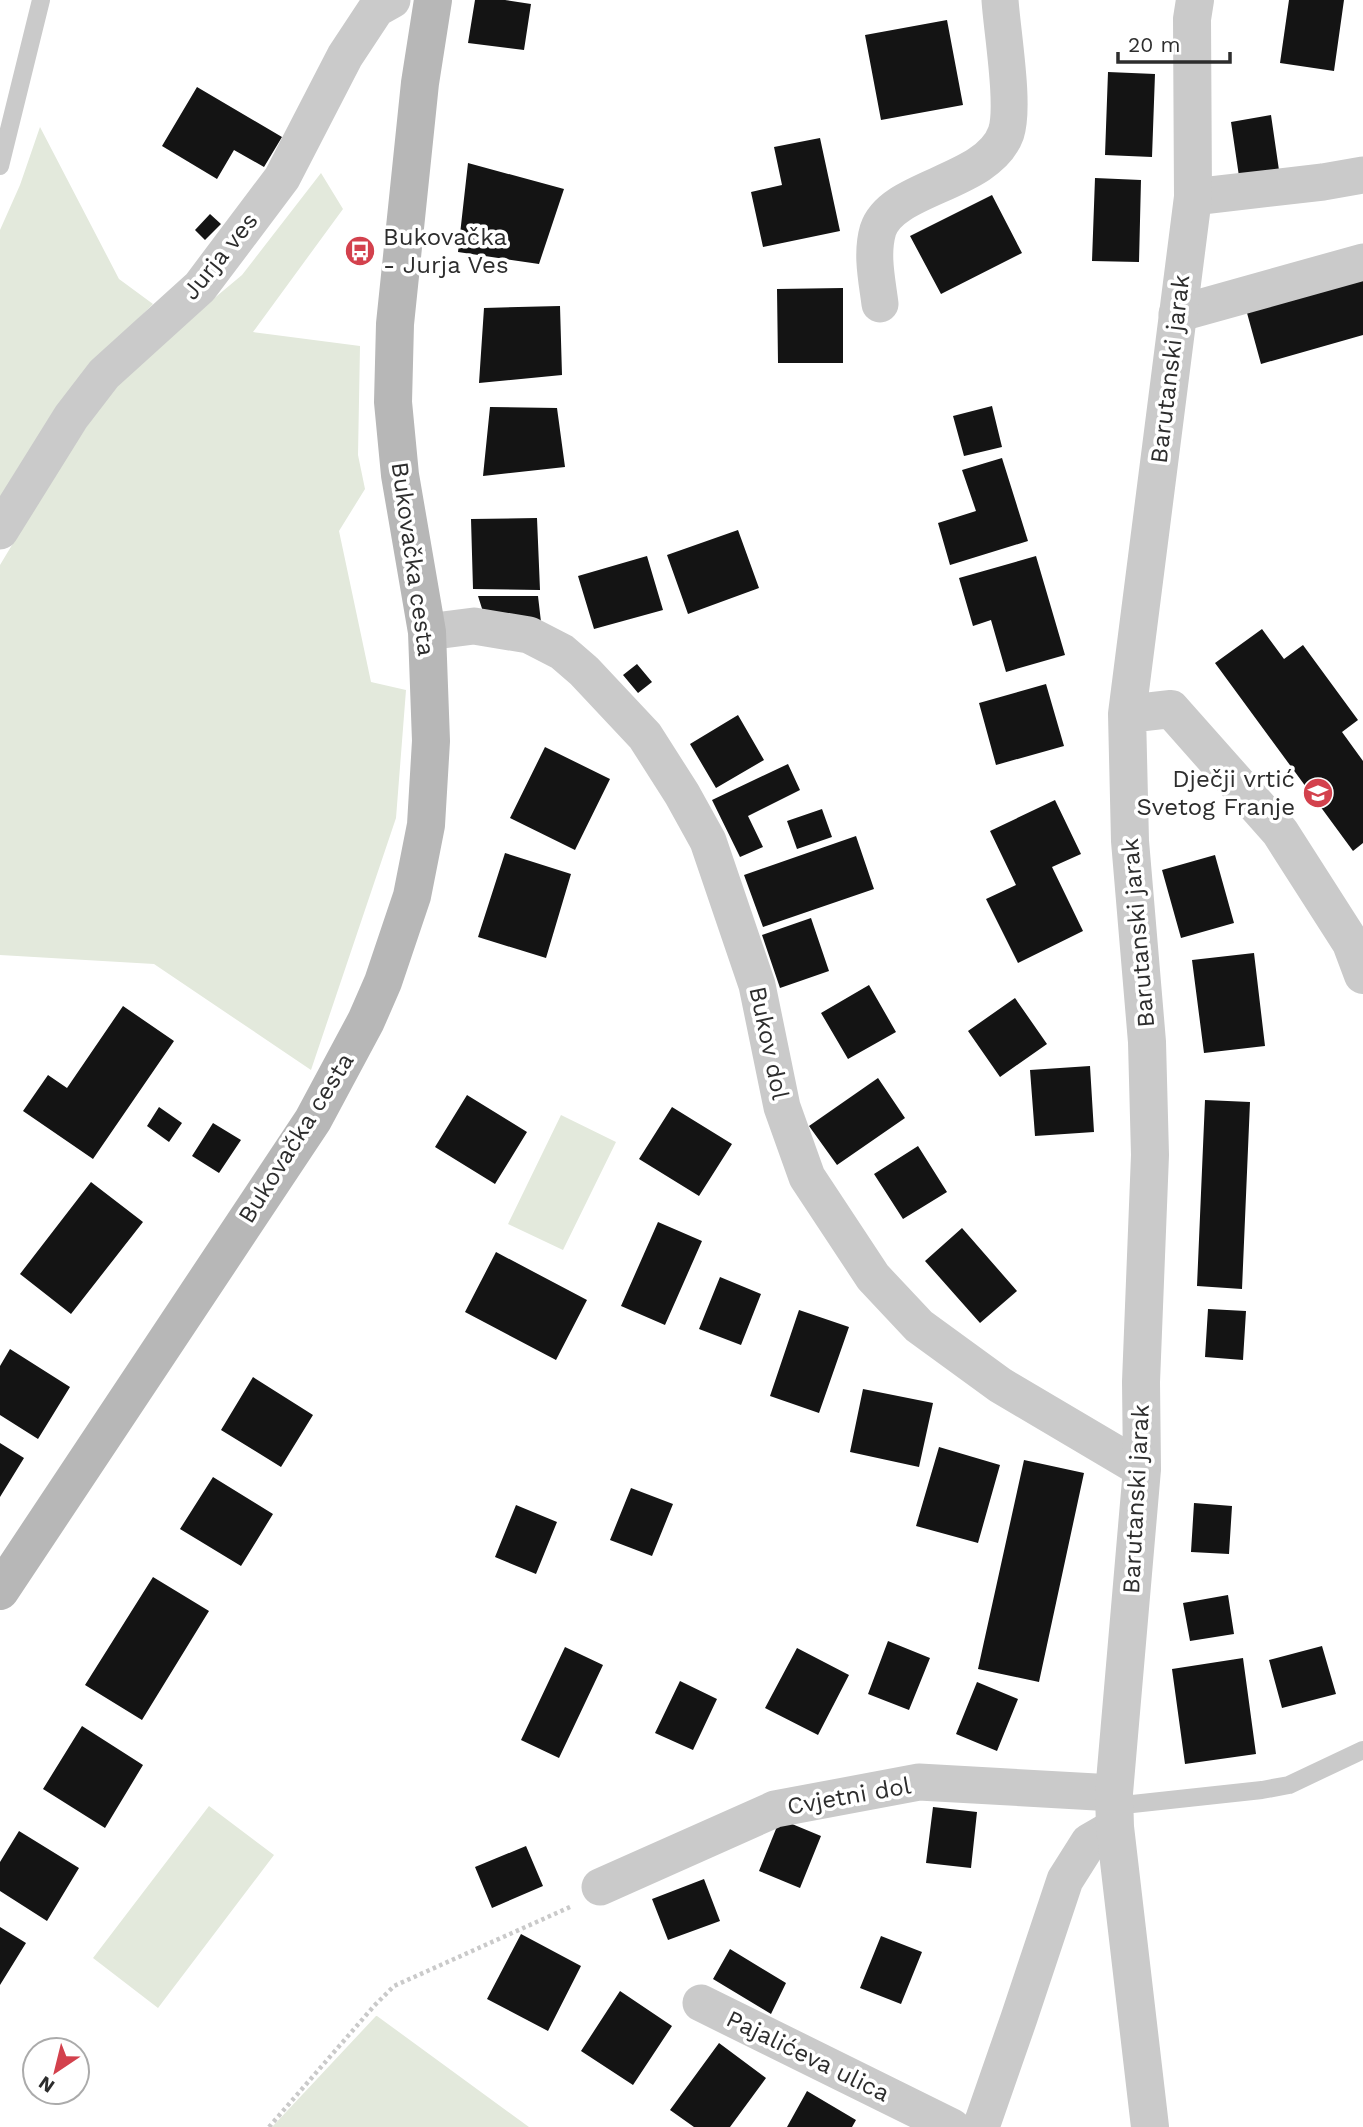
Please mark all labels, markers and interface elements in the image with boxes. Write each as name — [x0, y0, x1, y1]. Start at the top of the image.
scale bar — [1118, 21, 1230, 65]
text: 20 m — [1128, 32, 1180, 57]
street label: Jurja ves — [176, 207, 264, 305]
place label: Bukovačka - Jurja Ves — [383, 223, 509, 279]
bus stop icon: Bukovačka - Jurja Ves — [343, 234, 377, 268]
street label: Barutanski jarak — [1145, 273, 1196, 465]
street label: Bukovačka cesta — [386, 460, 440, 658]
place label: Dječji vrtić Svetog Franje — [1137, 765, 1295, 821]
school or university icon: Dječji vrtić Svetog Franje — [1301, 776, 1335, 810]
street label: Barutanski jarak — [1116, 837, 1160, 1029]
street label: Bukov dol — [743, 984, 795, 1103]
street label: Bukovačka cesta — [232, 1048, 360, 1228]
street label: Barutanski jarak — [1117, 1403, 1155, 1595]
street label: Cvjetni dol — [785, 1771, 914, 1821]
street label: Pajalićeva ulica — [722, 2004, 894, 2108]
north arrow — [21, 2036, 91, 2106]
text: N — [34, 2071, 59, 2098]

